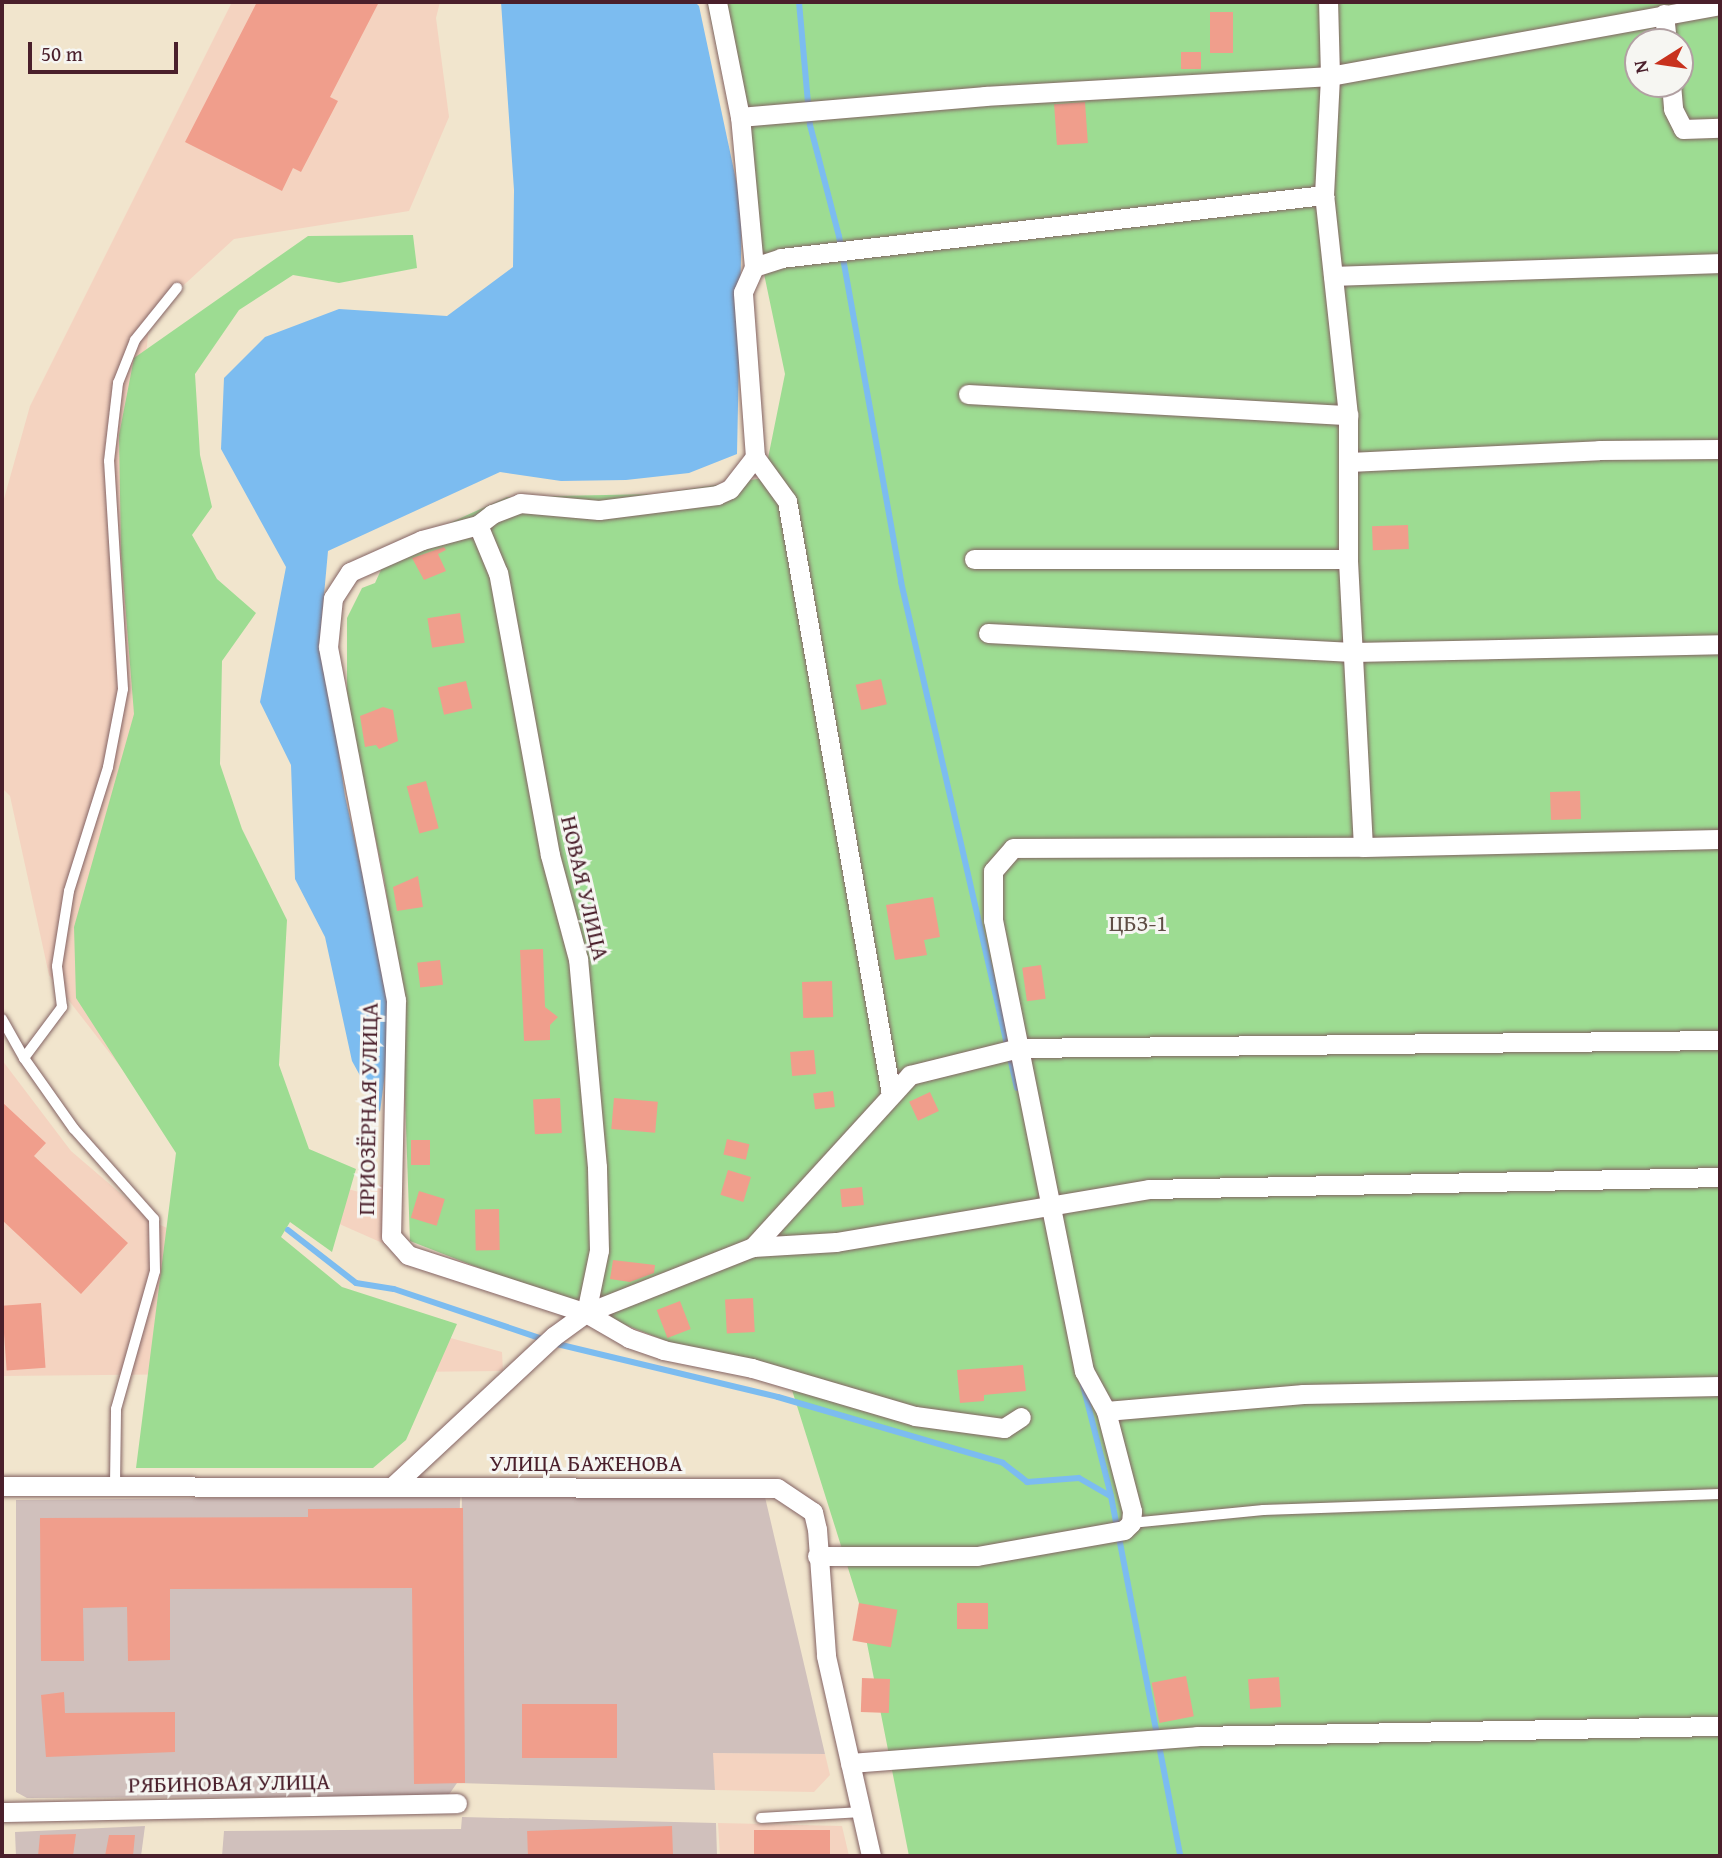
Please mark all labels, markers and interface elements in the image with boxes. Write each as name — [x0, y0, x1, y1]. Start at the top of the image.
scale bar — [32, 28, 182, 72]
north arrow — [1624, 28, 1694, 98]
text: 50 m — [41, 38, 83, 69]
text: N — [1625, 58, 1655, 76]
street label: НОВАЯ УЛИЦА — [555, 813, 615, 963]
park label: ЦБЗ-1 — [1109, 909, 1167, 937]
street label: ПРИОЗЁРНАЯ УЛИЦА — [352, 1002, 384, 1216]
street label: УЛИЦА БАЖЕНОВА — [489, 1449, 683, 1477]
street label: РЯБИНОВАЯ УЛИЦА — [128, 1767, 330, 1799]

